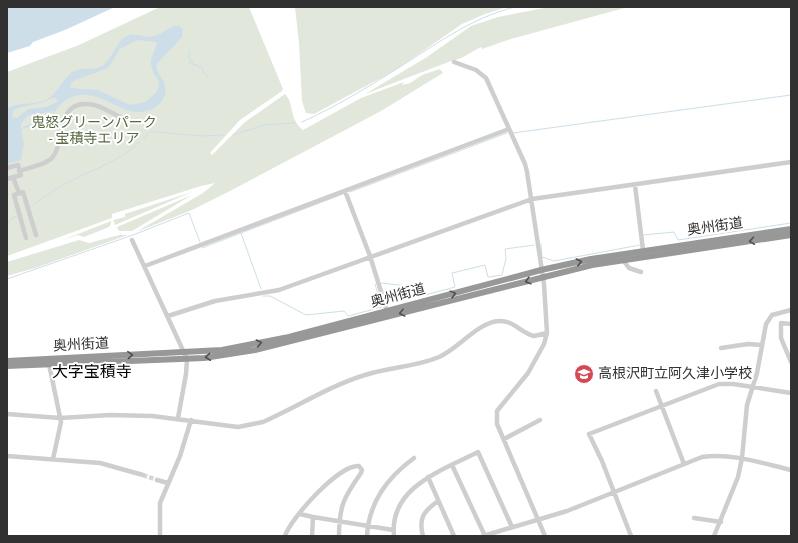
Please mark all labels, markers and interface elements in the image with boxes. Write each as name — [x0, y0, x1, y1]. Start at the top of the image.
park label: 鬼怒グリーンパーク - 宝積寺エリア — [31, 113, 157, 149]
street label: 奥州街道 — [686, 213, 744, 241]
one-way arrow — [749, 236, 755, 245]
one-way arrow — [576, 258, 582, 266]
one-way arrow — [525, 276, 532, 285]
street label: 奥州街道 — [368, 279, 428, 313]
one-way arrow — [449, 290, 456, 299]
one-way arrow — [399, 309, 406, 317]
street label: 奥州街道 — [53, 334, 109, 356]
one-way arrow — [256, 340, 262, 348]
one-way arrow — [127, 351, 133, 359]
one-way arrow — [204, 353, 211, 362]
district label: 大字宝積寺 — [52, 361, 132, 383]
school or university icon: 高根沢町立阿久津小学校 — [573, 363, 595, 385]
place label: 高根沢町立阿久津小学校 — [598, 364, 752, 384]

